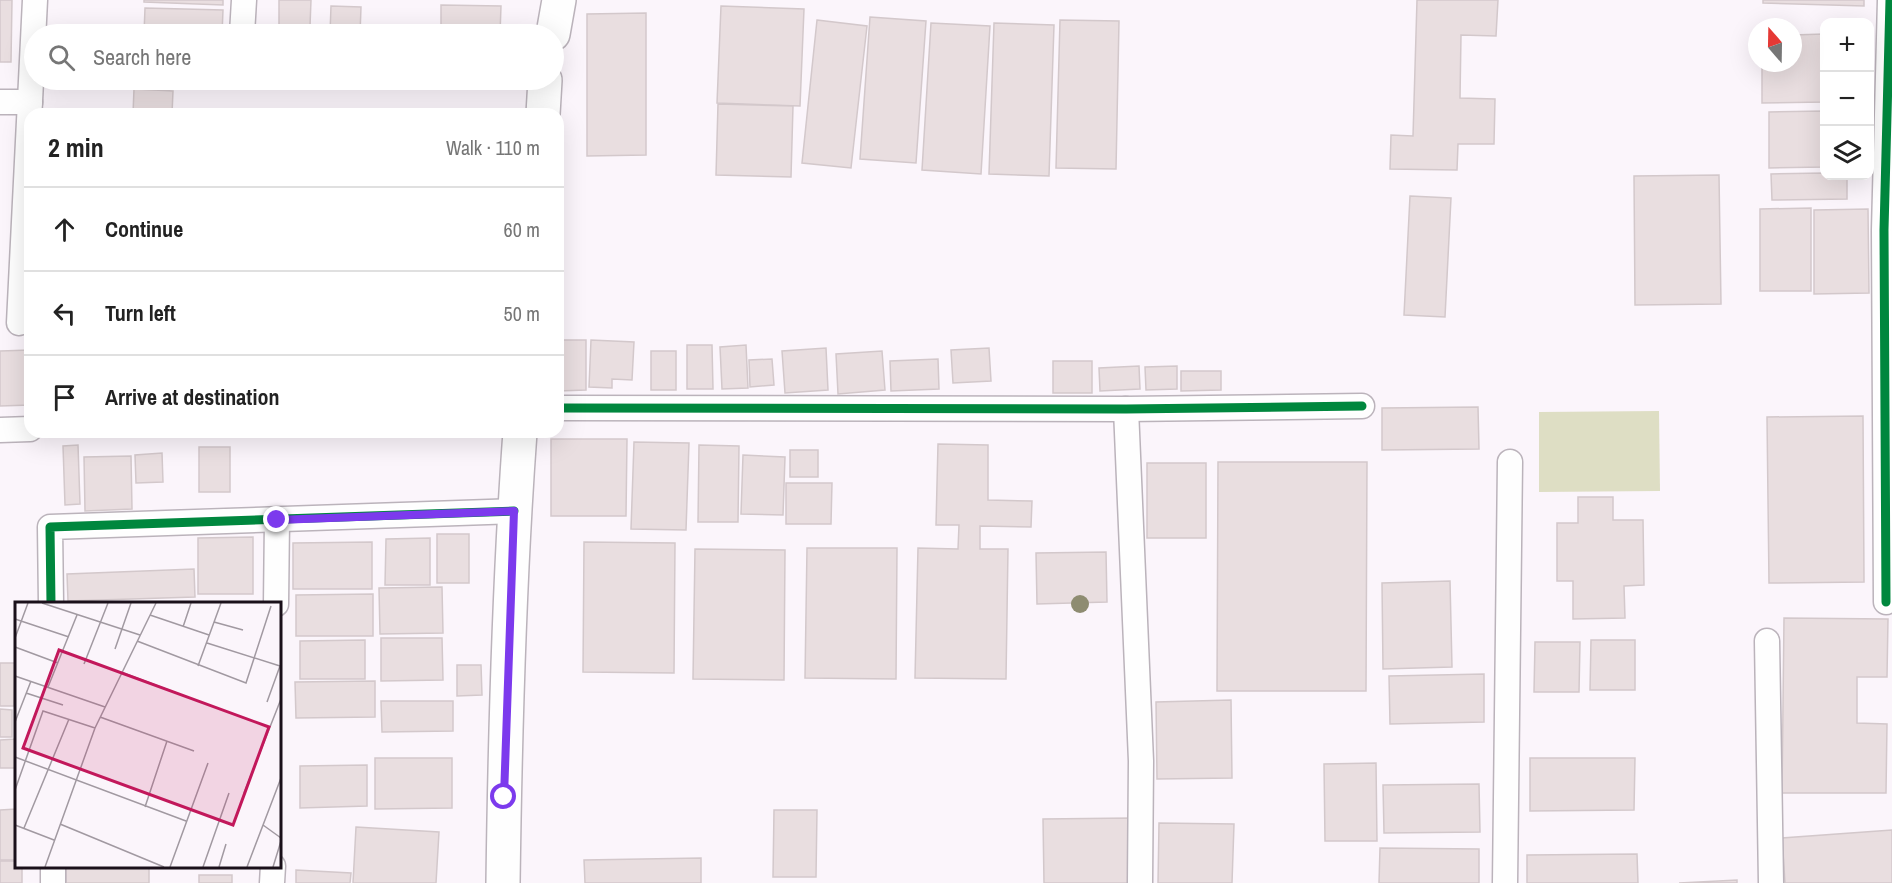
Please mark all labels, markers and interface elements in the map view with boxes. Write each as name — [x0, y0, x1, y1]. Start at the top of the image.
north arrow — [1748, 18, 1802, 72]
map controls — [1820, 18, 1874, 180]
button: + — [1820, 18, 1874, 72]
search box — [24, 24, 564, 90]
icon: search — [45, 41, 78, 74]
text: Search here — [93, 42, 191, 72]
button: − — [1820, 72, 1874, 126]
button: layers — [1820, 126, 1874, 180]
text: 2 min — [48, 130, 104, 165]
text: Walk · 110 m — [446, 134, 540, 161]
icon: ahead — [48, 213, 81, 246]
text: Continue — [105, 214, 183, 244]
text: 60 m — [504, 216, 540, 243]
icon: left — [48, 297, 81, 330]
text: Turn left — [105, 298, 176, 328]
text: 50 m — [504, 300, 540, 327]
icon: arrive — [48, 381, 81, 414]
text: Arrive at destination — [105, 382, 279, 412]
route end — [263, 506, 289, 532]
inset map — [15, 602, 280, 868]
route start — [490, 783, 516, 809]

